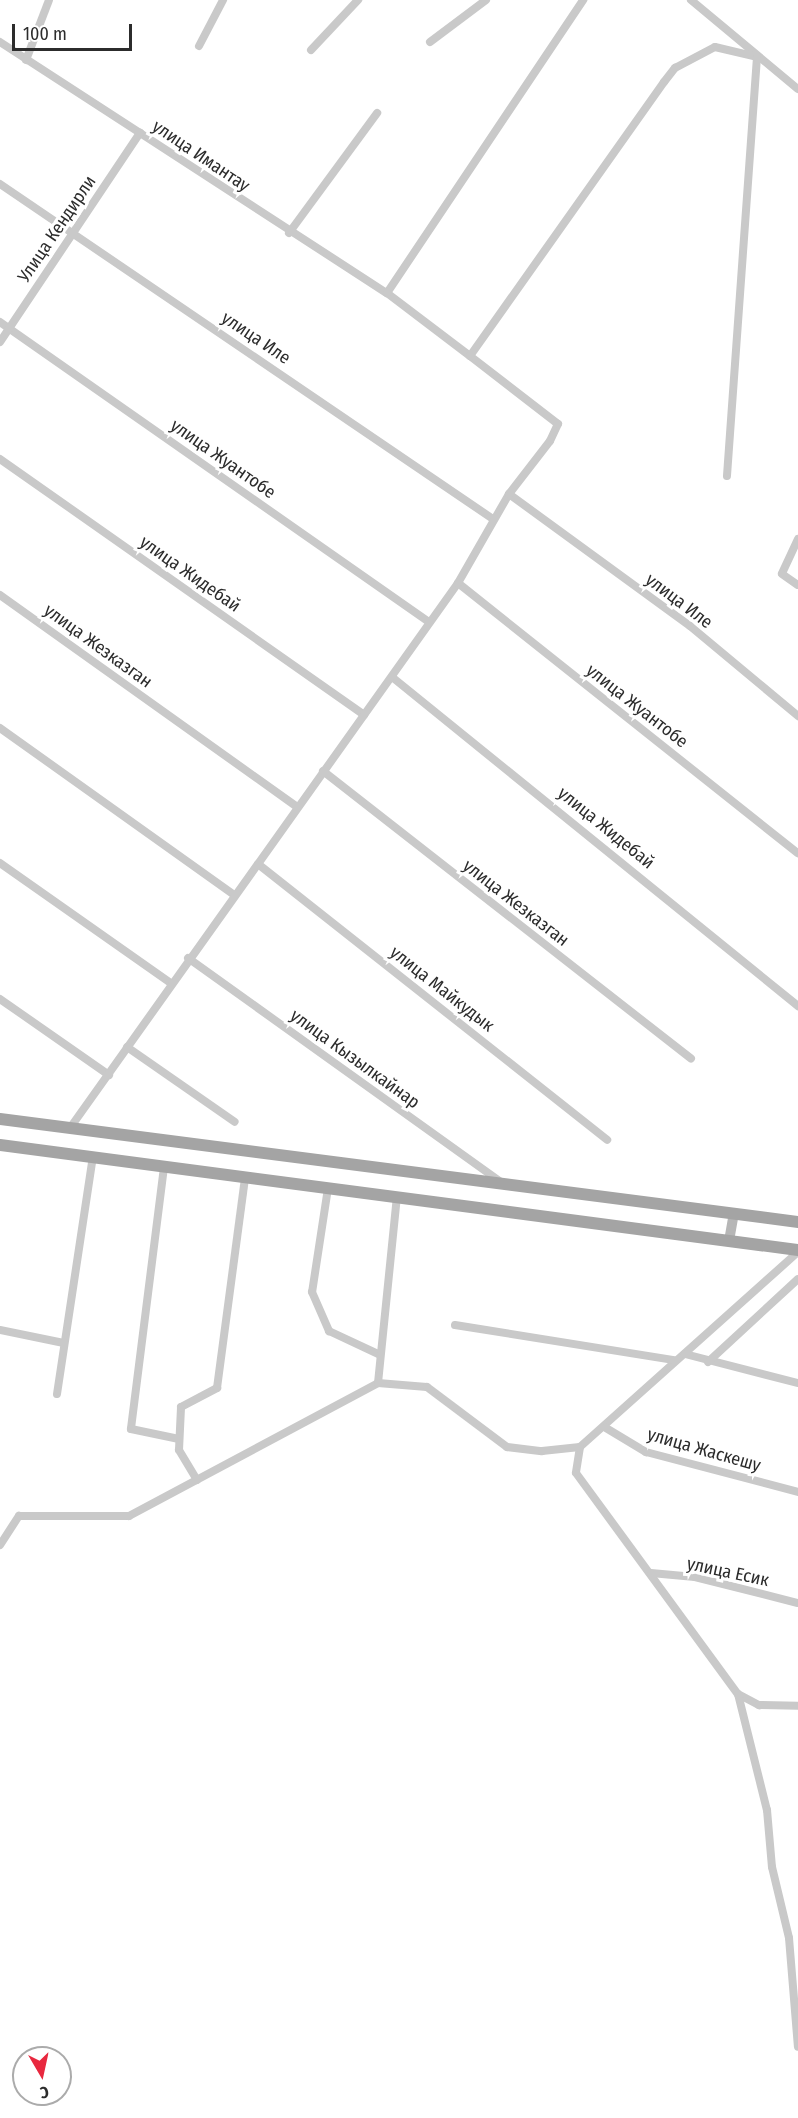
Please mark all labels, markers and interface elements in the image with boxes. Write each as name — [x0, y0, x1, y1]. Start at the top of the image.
scale bar — [15, 12, 135, 50]
text: 100 m — [23, 23, 67, 45]
street label: улица Имантау — [148, 115, 254, 197]
street label: Улица Кендирли — [13, 171, 101, 287]
street label: улица Иле — [217, 307, 295, 369]
street label: улица Жуантобе — [166, 415, 280, 503]
street label: улица Жидебай — [136, 531, 244, 617]
street label: улица Иле — [641, 569, 717, 633]
street label: улица Жезказган — [40, 599, 156, 693]
street label: улица Жуантобе — [582, 660, 692, 752]
street label: улица Жидебай — [553, 782, 659, 874]
street label: улица Жезказган — [459, 855, 573, 951]
street label: улица Майкудык — [386, 942, 498, 1036]
street label: улица Кызылкайнар — [286, 1005, 424, 1113]
street label: улица Жаскешу — [645, 1423, 763, 1477]
street label: улица Есик — [685, 1553, 771, 1591]
north arrow — [12, 2046, 72, 2106]
text: С — [39, 2082, 50, 2102]

